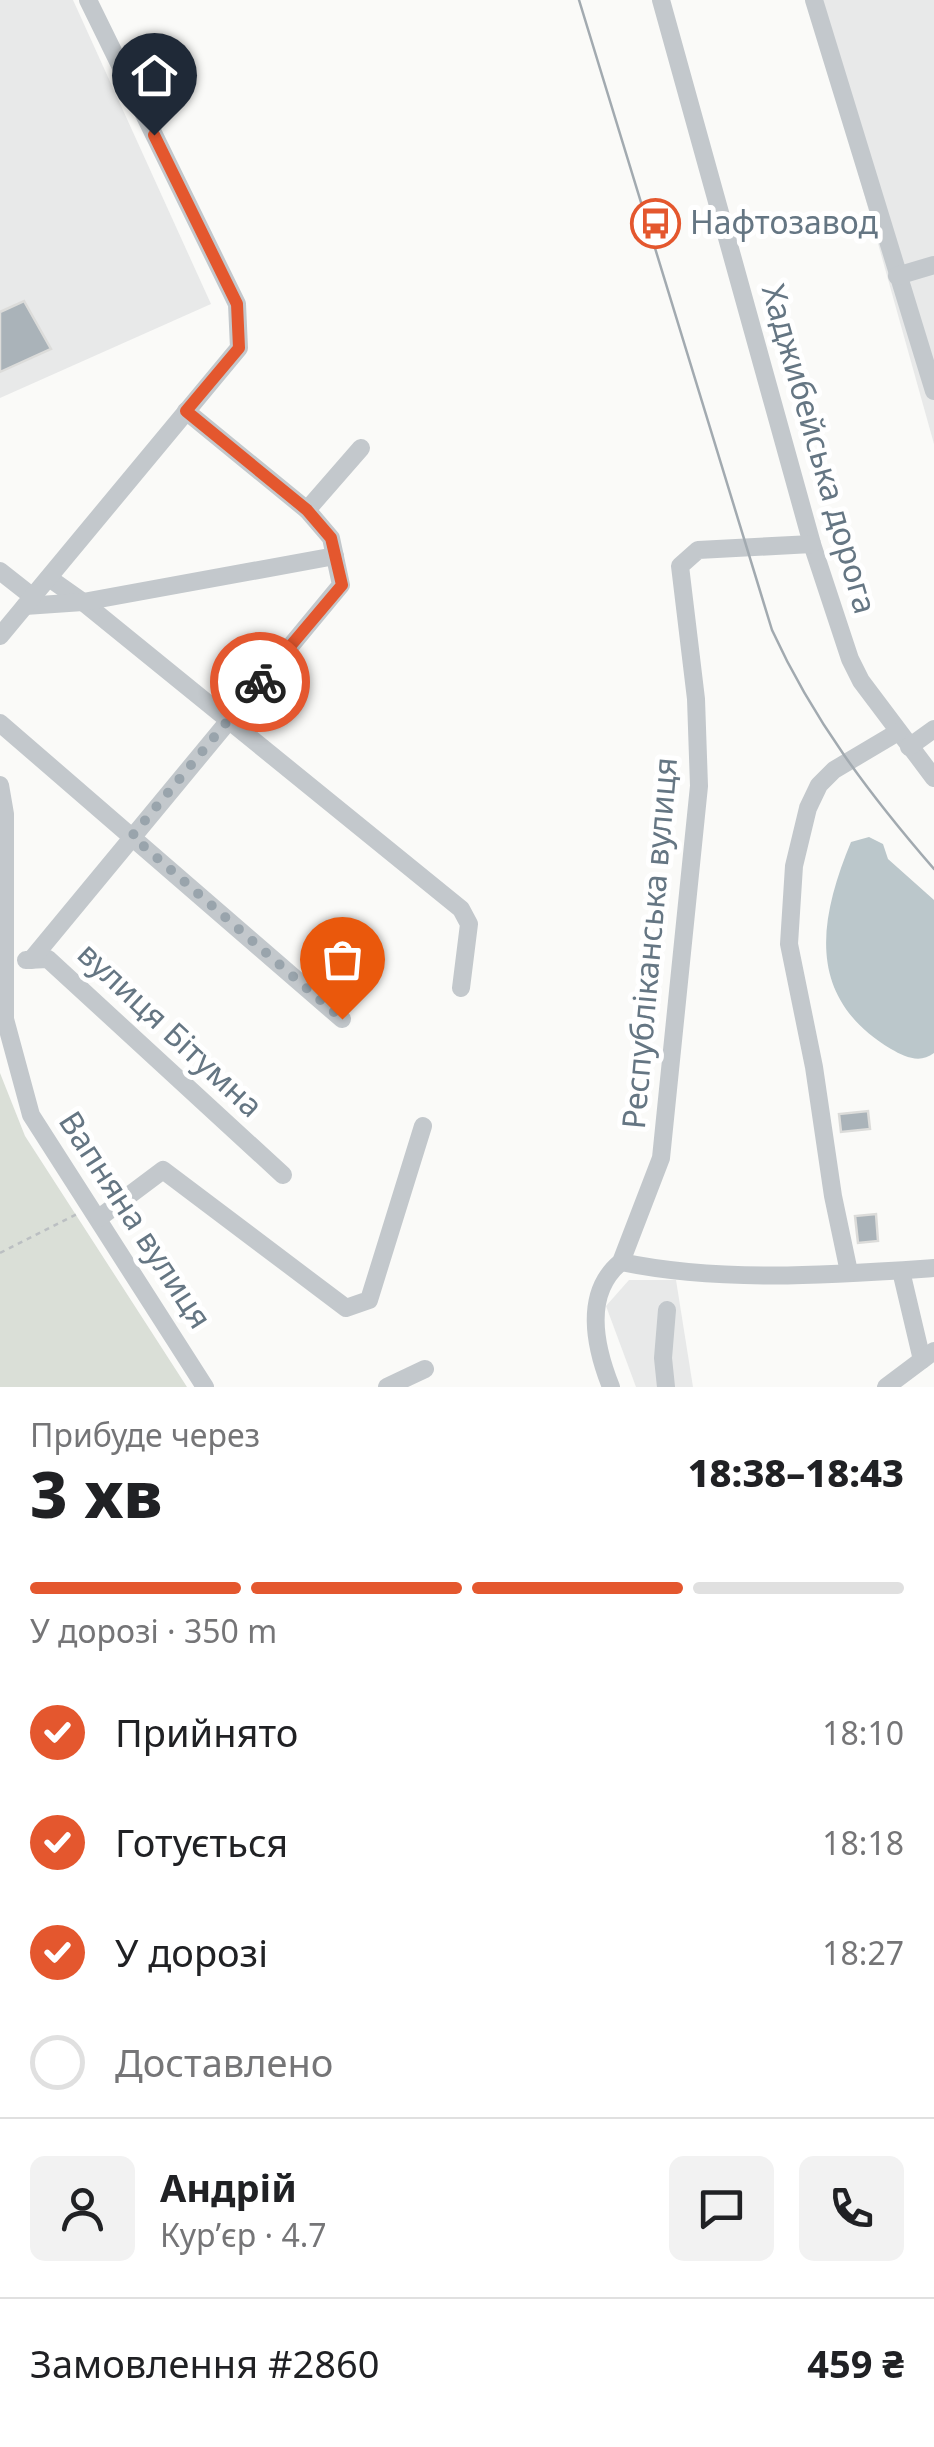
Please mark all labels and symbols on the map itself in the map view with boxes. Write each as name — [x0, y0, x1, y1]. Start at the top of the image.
pin — [112, 33, 197, 136]
bus stop icon: Нафтозавод — [629, 197, 681, 249]
place label: Нафтозавод — [690, 200, 879, 243]
street label: Хаджибейська дорога — [753, 279, 888, 618]
courier — [210, 632, 310, 732]
street label: Республіканська вулиця — [611, 755, 686, 1130]
pin — [300, 917, 385, 1020]
street label: вулиця Бітумна — [69, 932, 273, 1126]
street label: Вапняна вулиця — [50, 1102, 223, 1336]

